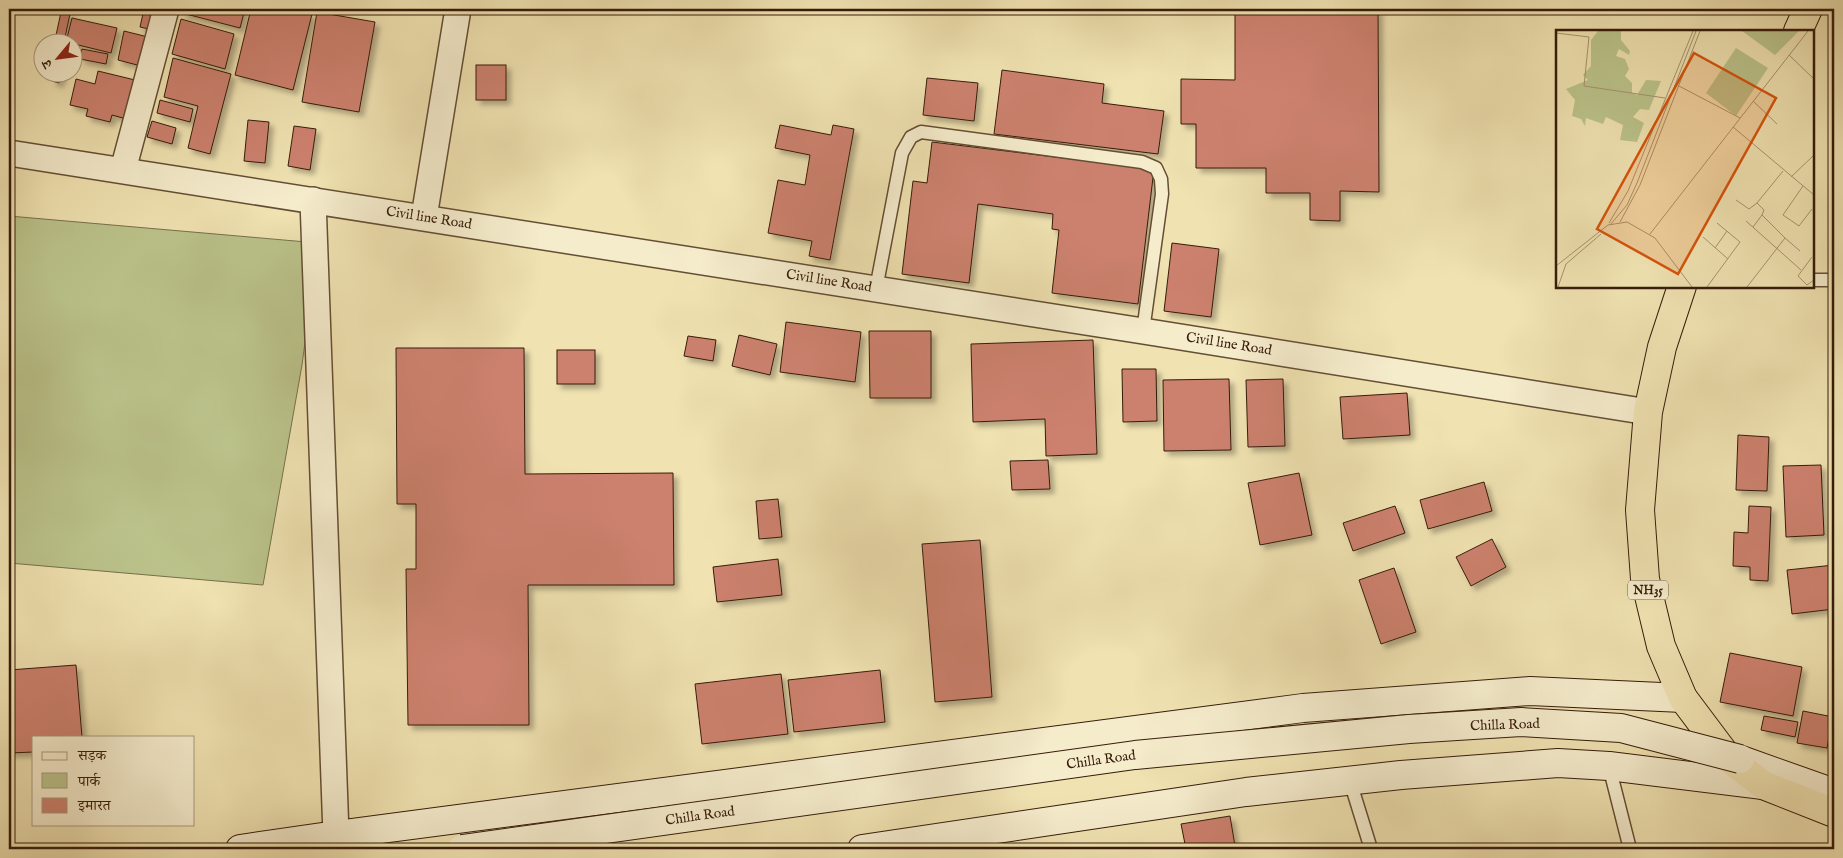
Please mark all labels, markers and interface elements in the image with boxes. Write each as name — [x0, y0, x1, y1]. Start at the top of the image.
inset map — [1556, 30, 1813, 288]
north arrow — [32, 32, 82, 82]
text: उ — [37, 56, 58, 72]
street label: Civil line Road — [385, 202, 474, 234]
street label: Civil line Road — [785, 265, 874, 297]
street label: Civil line Road — [1185, 328, 1274, 360]
road number: NH35 — [1628, 580, 1668, 600]
street label: Chilla Road — [1470, 715, 1541, 735]
legend — [32, 736, 195, 826]
text: सड़क — [77, 746, 107, 765]
street label: Chilla Road — [1065, 746, 1137, 774]
text: पार्क — [77, 772, 101, 791]
text: इमारत — [77, 796, 112, 815]
street label: Chilla Road — [664, 802, 736, 830]

